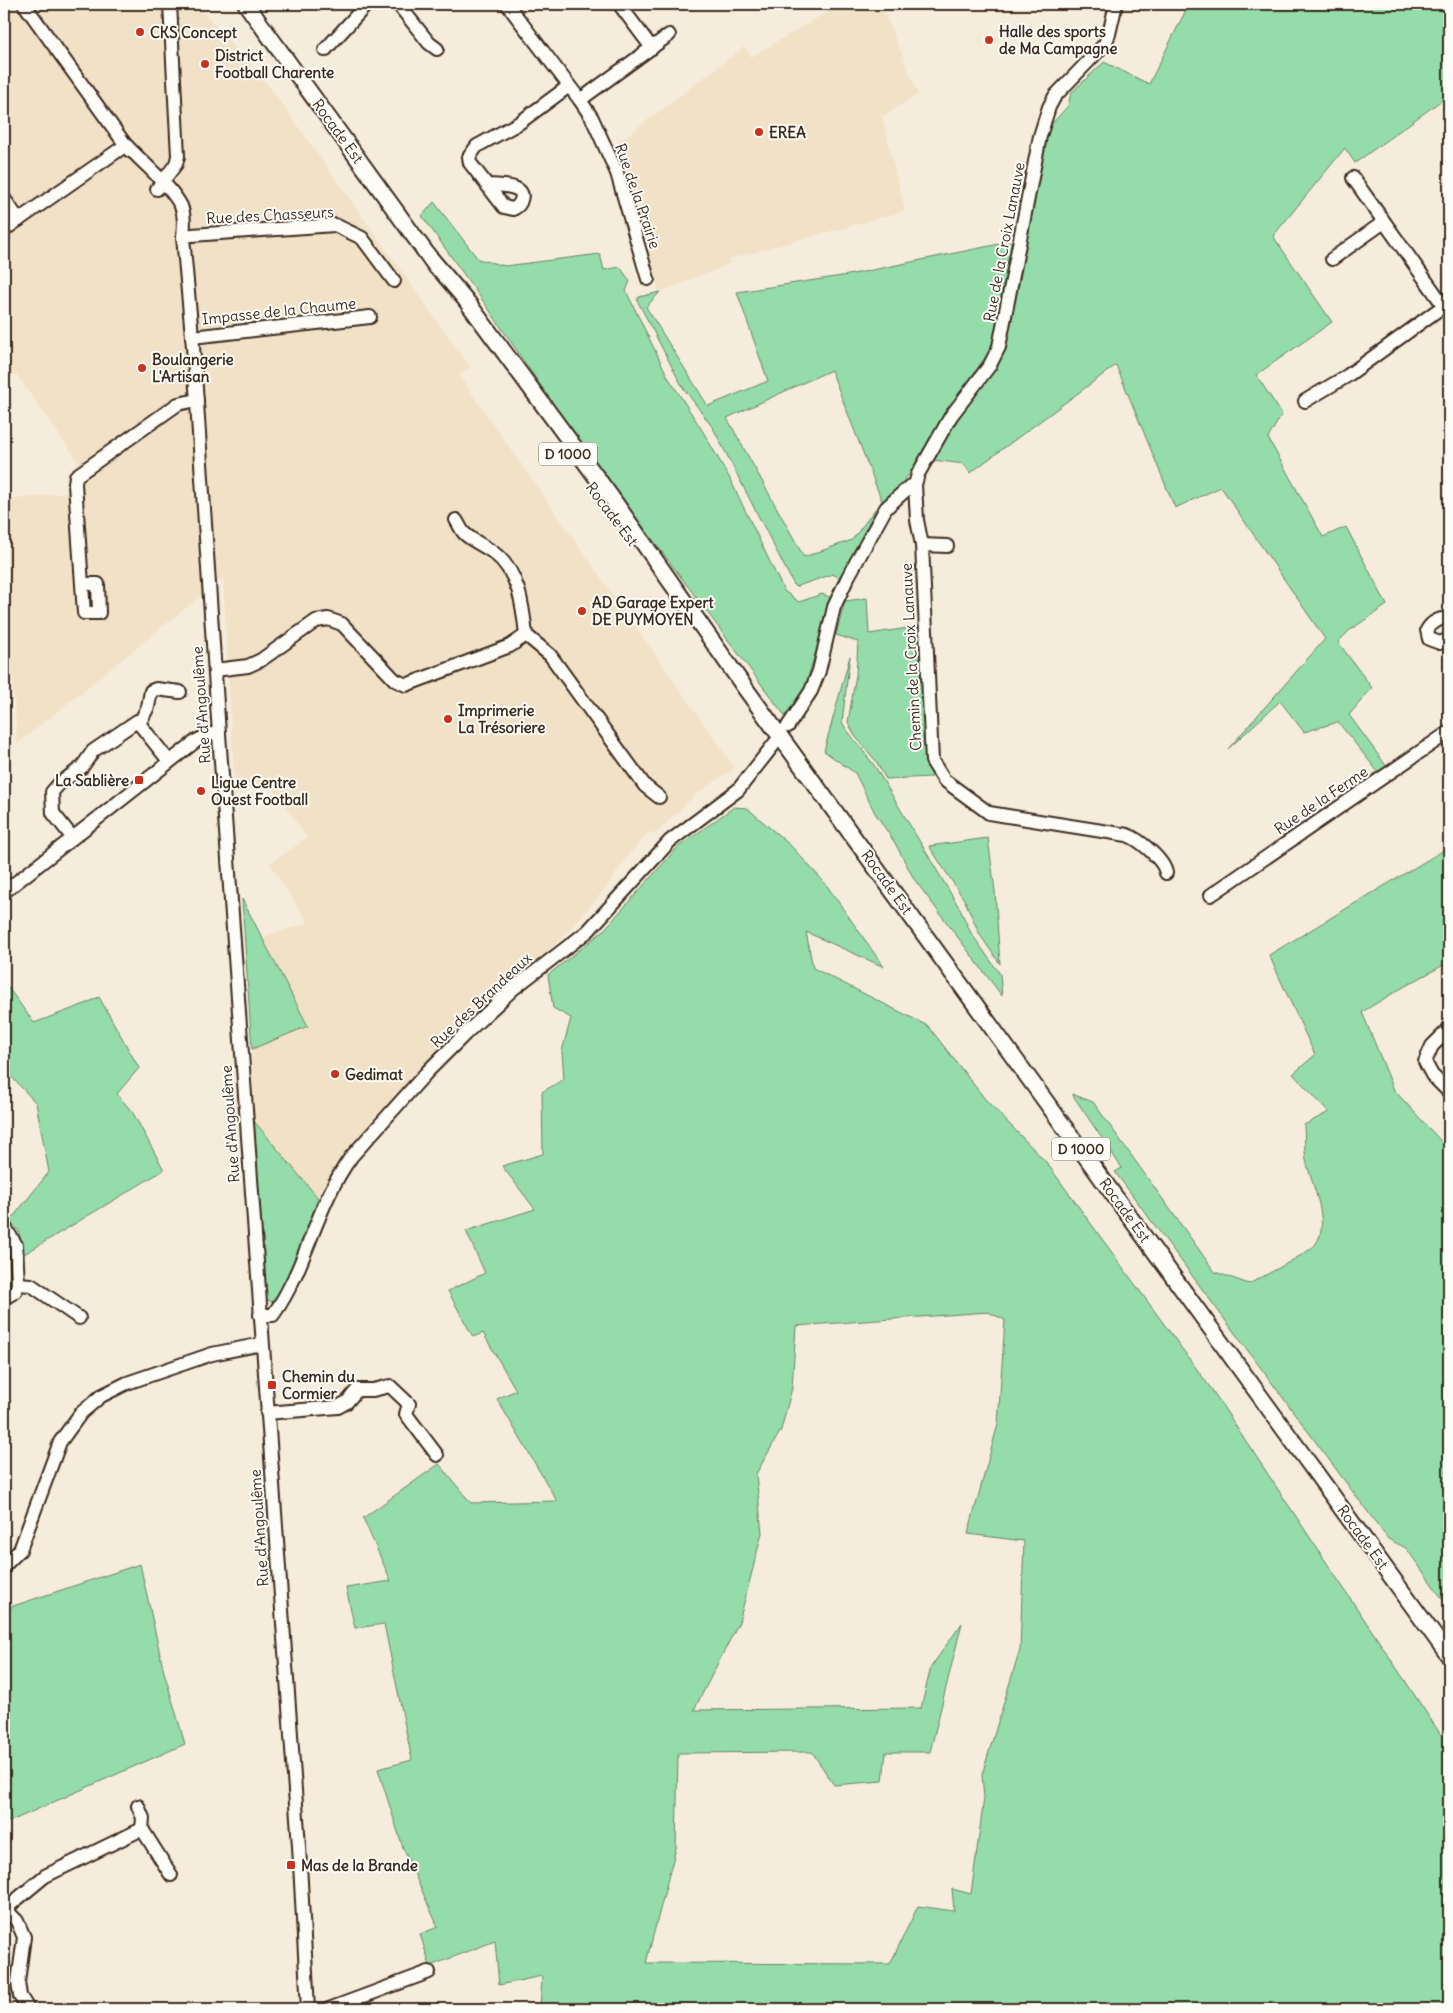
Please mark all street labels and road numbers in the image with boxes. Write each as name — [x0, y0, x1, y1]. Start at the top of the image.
street label: Rocade Est — [308, 95, 368, 167]
street label: Rue de la Prairie — [611, 141, 665, 251]
street label: Rue de la Croix Lanauve — [979, 161, 1029, 323]
street label: Rue des Chasseurs — [206, 202, 334, 228]
street label: Impasse de la Chaume — [201, 293, 357, 329]
road number: D 1000 — [539, 442, 597, 466]
street label: Rocade Est — [582, 478, 642, 550]
street label: Chemin de la Croix Lanauve — [897, 563, 925, 751]
street label: Rue d'Angoulême — [187, 646, 215, 764]
street label: Rue de la Ferme — [1271, 762, 1371, 838]
street label: Rocade Est — [857, 846, 917, 918]
street label: Rue des Brandeaux — [426, 948, 536, 1052]
street label: Rue d'Angoulême — [216, 1065, 244, 1183]
road number: D 1000 — [1052, 1138, 1110, 1160]
street label: Rocade Est — [1095, 1174, 1155, 1246]
street label: Rue d'Angoulême — [245, 1469, 273, 1587]
street label: Rocade Est — [1333, 1501, 1393, 1573]

